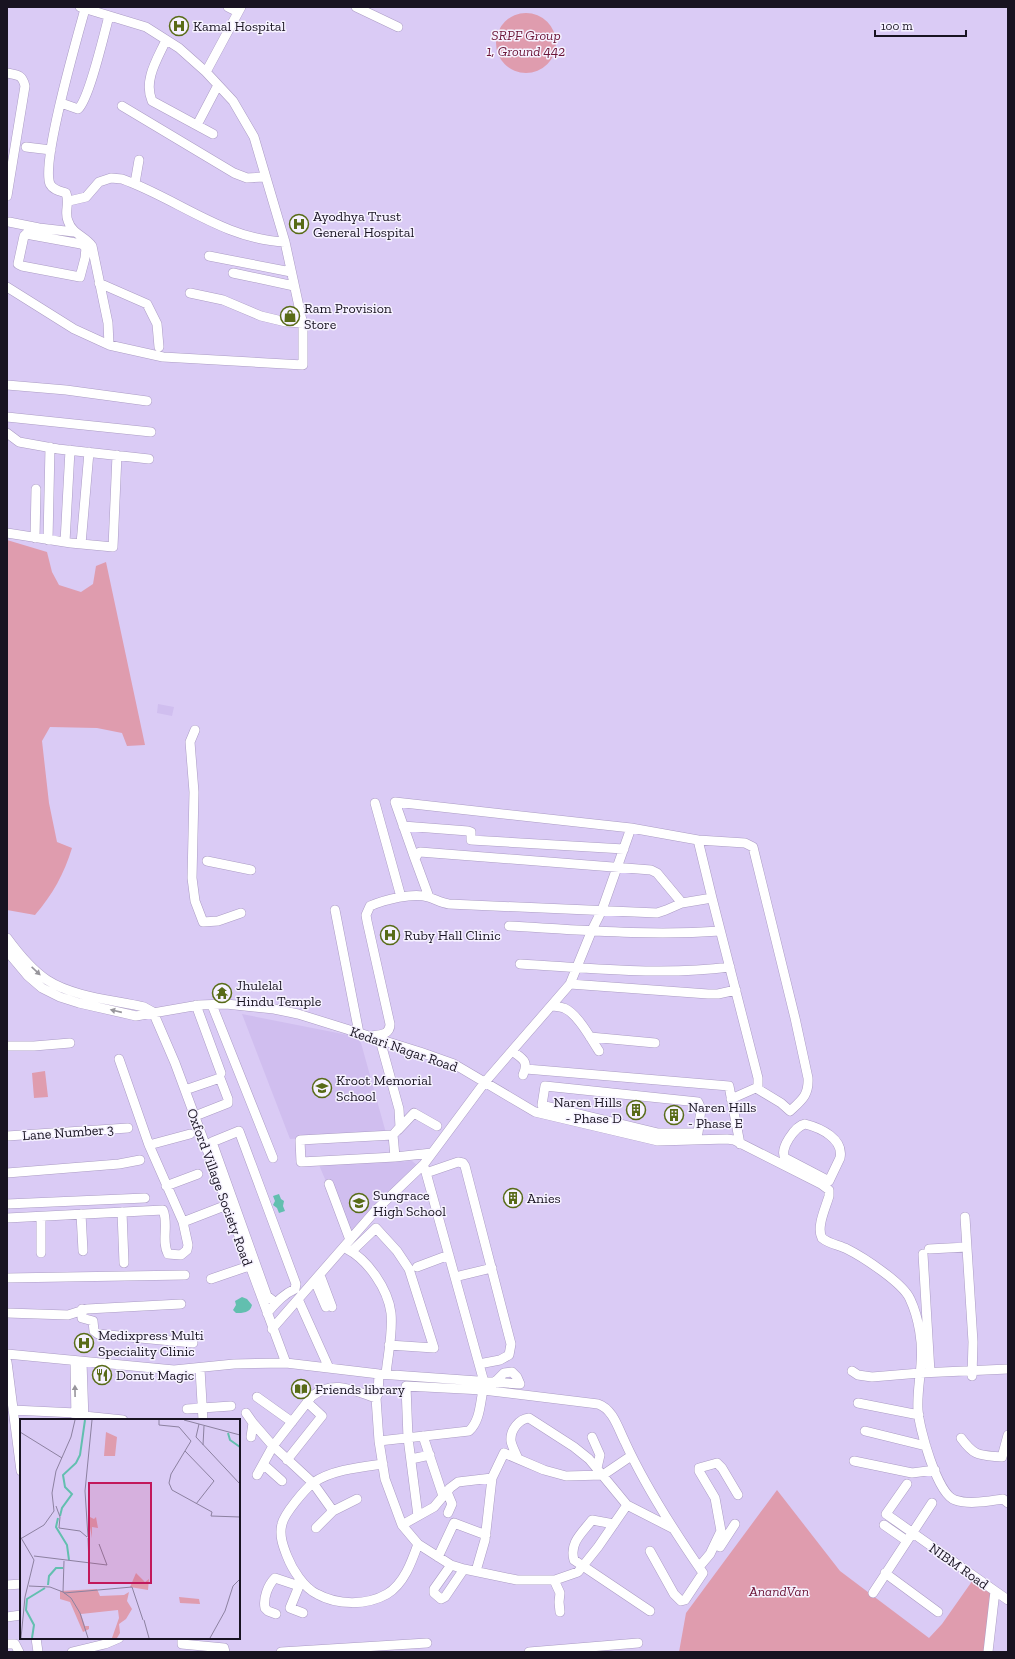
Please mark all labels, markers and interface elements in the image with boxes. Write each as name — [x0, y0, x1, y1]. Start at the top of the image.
scale bar — [875, 12, 966, 38]
hospital icon: Kamal Hospital — [168, 15, 190, 37]
place label: Kamal Hospital — [193, 18, 286, 35]
text: 100 m — [881, 19, 913, 33]
park label: SRPF Group 1, Ground 442 — [487, 27, 565, 60]
place label: Ayodhya Trust General Hospital — [313, 208, 415, 241]
hospital icon: Ayodhya Trust General Hospital — [288, 213, 310, 235]
place label: Ram Provision Store — [304, 300, 392, 333]
shop icon: Ram Provision Store — [279, 305, 301, 327]
hospital icon: Ruby Hall Clinic — [379, 924, 401, 946]
place label: Ruby Hall Clinic — [404, 927, 501, 944]
one-way arrow — [31, 966, 42, 975]
place label: Jhulelal Hindu Temple — [236, 977, 322, 1010]
temple icon: Jhulelal Hindu Temple — [211, 982, 233, 1004]
one-way arrow — [110, 1008, 122, 1014]
street label: Kedari Nagar Road — [348, 1023, 460, 1076]
place label: Kroot Memorial School — [336, 1072, 432, 1105]
school or university icon: Kroot Memorial School — [311, 1077, 333, 1099]
place label: Naren Hills - Phase D — [554, 1094, 622, 1127]
building icon: Naren Hills - Phase D — [625, 1099, 647, 1121]
place label: Naren Hills - Phase E — [688, 1099, 757, 1132]
building icon: Naren Hills - Phase E — [663, 1104, 685, 1126]
street label: Oxford Village Society Road — [183, 1106, 256, 1269]
street label: Lane Number 3 — [22, 1121, 115, 1144]
place label: Sungrace High School — [373, 1187, 446, 1220]
building icon: Anies — [502, 1187, 524, 1209]
place label: Anies — [527, 1190, 561, 1207]
school or university icon: Sungrace High School — [348, 1192, 370, 1214]
place label: Medixpress Multi Speciality Clinic — [98, 1327, 204, 1360]
hospital icon: Medixpress Multi Speciality Clinic — [73, 1332, 95, 1354]
restaurant icon: Donut Magic — [91, 1364, 113, 1386]
place label: Donut Magic — [116, 1367, 194, 1384]
library icon: Friends library — [290, 1378, 312, 1400]
place label: Friends library — [315, 1381, 406, 1398]
one-way arrow — [72, 1384, 78, 1397]
inset map — [20, 1419, 240, 1639]
street label: NIBM Road — [926, 1540, 992, 1593]
park label: AnandVan — [748, 1583, 809, 1600]

